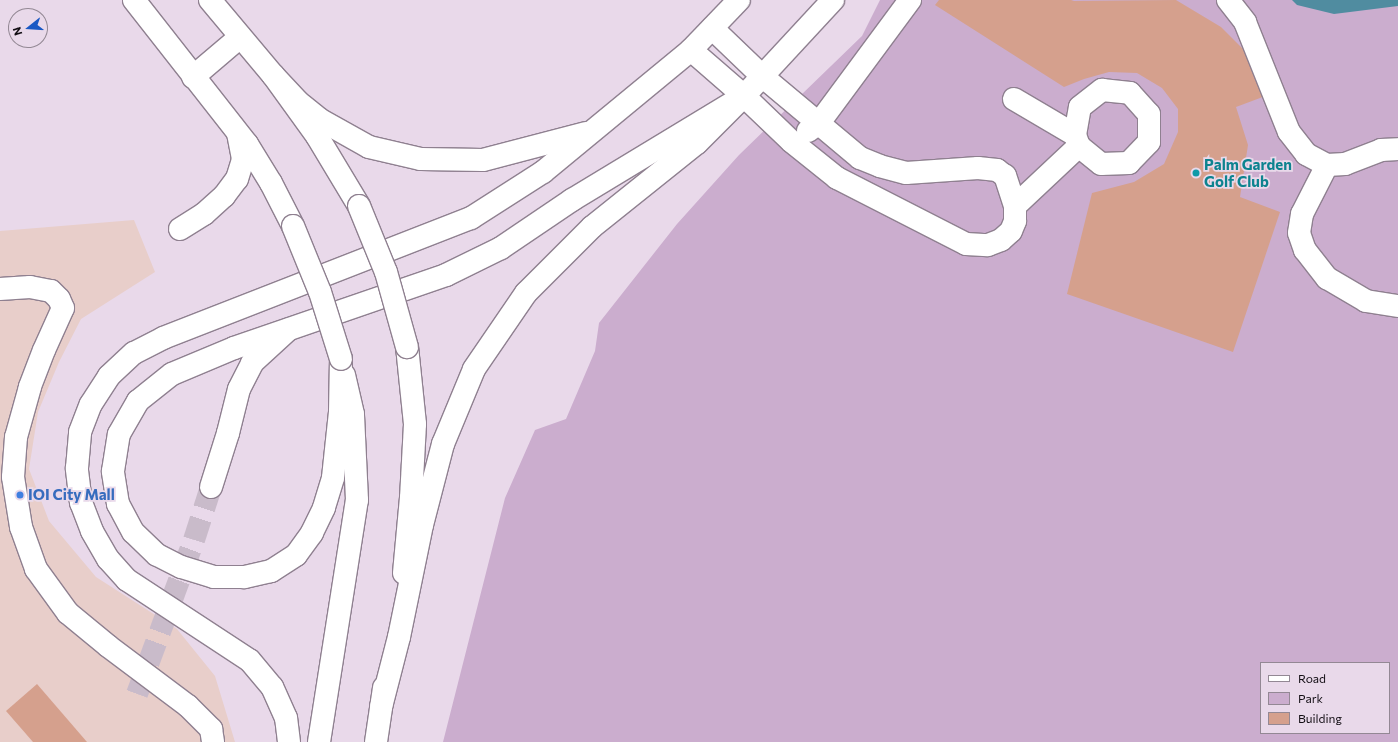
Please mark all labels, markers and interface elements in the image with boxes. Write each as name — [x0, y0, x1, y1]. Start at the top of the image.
north arrow — [8, 8, 48, 48]
text: N — [10, 26, 24, 37]
place label: Palm Garden Golf Club — [1204, 155, 1292, 190]
marker: Palm Garden Golf Club — [1191, 168, 1201, 178]
place label: IOI City Mall — [28, 486, 115, 504]
marker: IOI City Mall — [15, 490, 25, 500]
legend — [1260, 662, 1390, 734]
text: Road — [1298, 671, 1326, 685]
text: Park — [1298, 691, 1323, 705]
text: Building — [1298, 711, 1342, 725]

